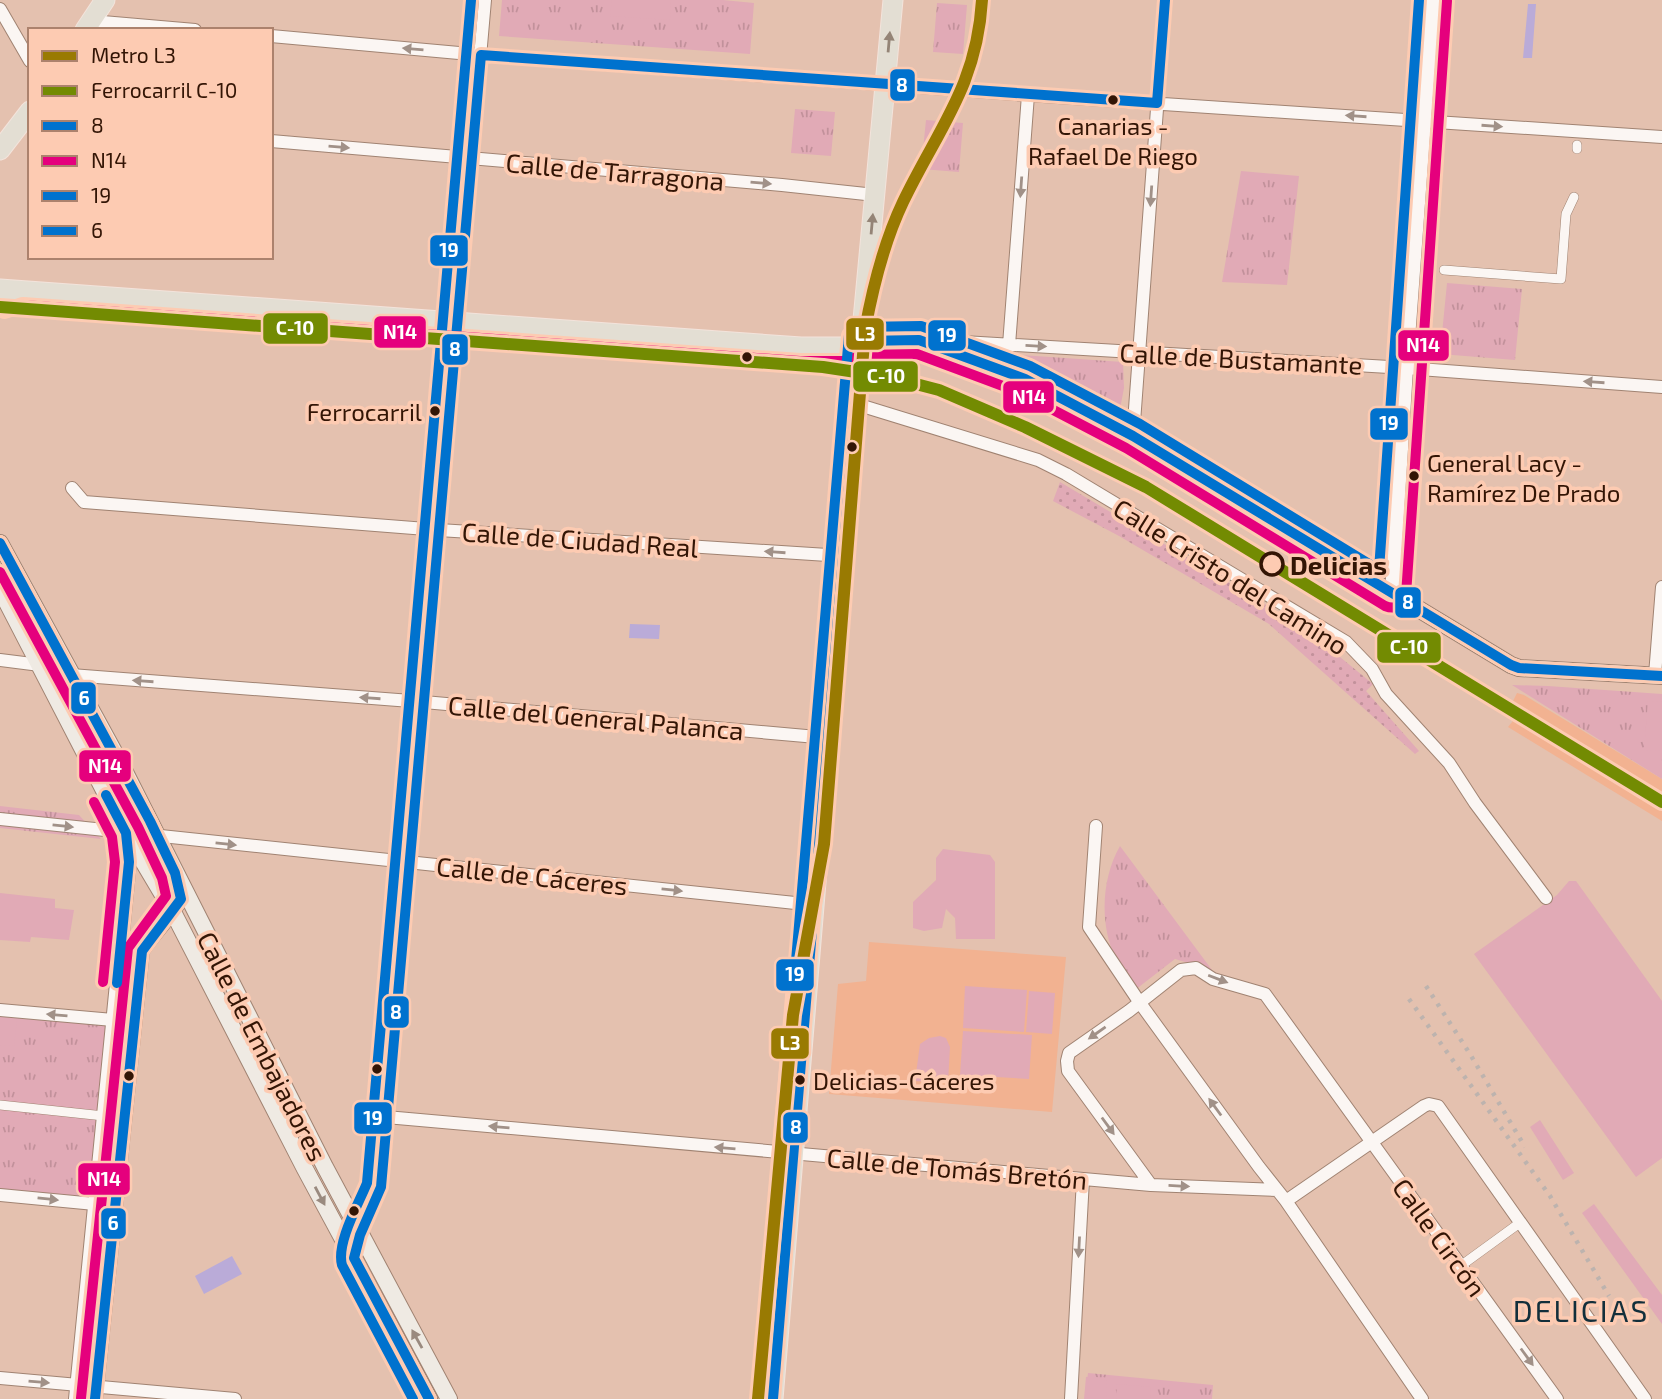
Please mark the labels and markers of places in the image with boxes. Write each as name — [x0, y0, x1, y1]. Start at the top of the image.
marker: Canarias - Rafael De Riego — [1106, 93, 1120, 107]
place label: Canarias - Rafael De Riego — [1028, 111, 1198, 170]
unlabelled marker — [740, 350, 754, 364]
place label: Ferrocarril — [307, 397, 422, 426]
marker: Ferrocarril — [428, 404, 442, 418]
unlabelled marker — [845, 440, 859, 454]
place label: General Lacy - Ramírez De Prado — [1427, 448, 1620, 507]
marker: General Lacy - Ramírez De Prado — [1407, 469, 1421, 483]
place label: Delicias — [1290, 549, 1387, 580]
marker: Delicias — [1260, 552, 1284, 576]
unlabelled marker — [370, 1062, 384, 1076]
place label: Delicias-Cáceres — [813, 1066, 994, 1095]
unlabelled marker — [122, 1069, 136, 1083]
marker: Delicias-Cáceres — [793, 1073, 807, 1087]
unlabelled marker — [347, 1204, 361, 1218]

